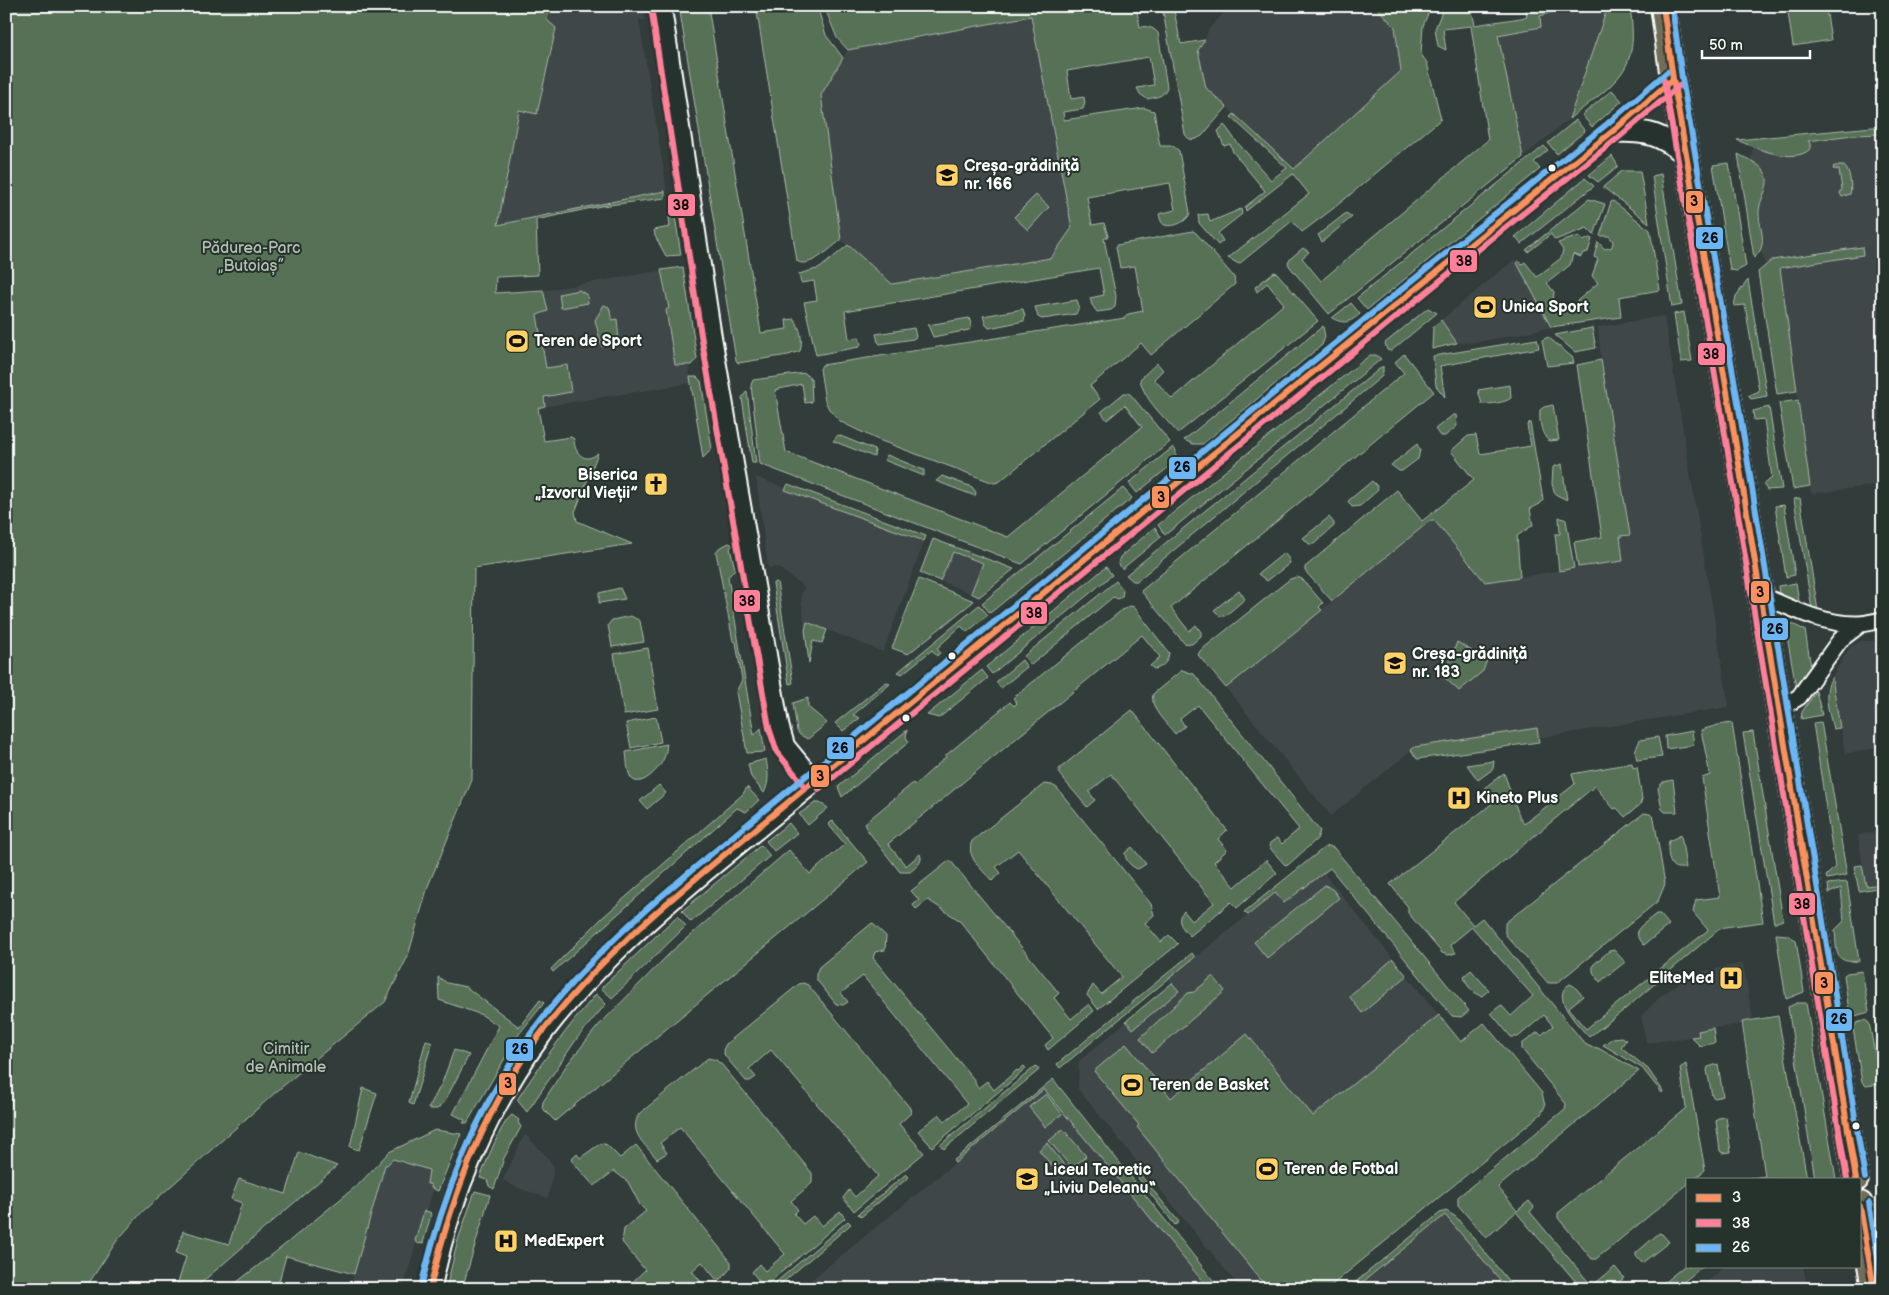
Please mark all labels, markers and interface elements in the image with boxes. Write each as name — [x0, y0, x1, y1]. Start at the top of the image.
scale bar — [1702, 28, 1809, 60]
text: 50 m — [1709, 36, 1743, 55]
place label: Creșa-grădiniță nr. 166 — [964, 157, 1079, 194]
school or university icon: Creșa-grădiniță nr. 166 — [934, 162, 960, 188]
unlabelled marker — [1547, 163, 1557, 173]
line badge: 3 — [1685, 190, 1704, 214]
line badge: 38 — [667, 193, 696, 217]
text: 3 — [1690, 193, 1698, 210]
text: 38 — [673, 197, 689, 214]
line badge: 26 — [1695, 226, 1724, 250]
text: 26 — [1702, 230, 1718, 247]
park label: Pădurea-Parc „Butoiaș” — [202, 239, 300, 276]
line badge: 38 — [1449, 249, 1478, 273]
text: 38 — [1456, 253, 1472, 270]
sports icon: Unica Sport — [1472, 294, 1498, 320]
place label: Unica Sport — [1502, 298, 1589, 317]
sports icon: Teren de Sport — [504, 328, 530, 354]
place label: Teren de Sport — [534, 332, 643, 351]
line badge: 38 — [1697, 342, 1726, 366]
text: 38 — [1703, 346, 1719, 363]
line badge: 26 — [1168, 456, 1197, 480]
text: 26 — [1174, 459, 1190, 476]
place label: Biserica „Izvorul Vieții” — [535, 466, 638, 503]
church icon: Biserica „Izvorul Vieții” — [643, 471, 669, 497]
line badge: 3 — [1151, 485, 1170, 509]
text: 3 — [1157, 489, 1165, 506]
line badge: 3 — [1750, 580, 1770, 604]
text: 3 — [1756, 584, 1764, 601]
line badge: 38 — [733, 589, 761, 613]
text: 38 — [739, 593, 755, 610]
line badge: 38 — [1020, 601, 1048, 625]
text: 38 — [1026, 605, 1042, 622]
line badge: 26 — [1761, 617, 1789, 641]
text: 26 — [1767, 621, 1783, 638]
place label: Creșa-grădiniță nr. 183 — [1412, 645, 1527, 682]
school or university icon: Creșa-grădiniță nr. 183 — [1382, 650, 1408, 676]
unlabelled marker — [947, 651, 957, 661]
unlabelled marker — [901, 713, 911, 723]
line badge: 26 — [826, 736, 855, 760]
text: 26 — [832, 740, 848, 757]
line badge: 3 — [810, 764, 830, 788]
text: 3 — [816, 768, 824, 785]
hospital icon: Kineto Plus — [1446, 785, 1472, 811]
place label: Kineto Plus — [1476, 789, 1558, 808]
line badge: 38 — [1788, 892, 1816, 916]
text: 38 — [1794, 896, 1810, 913]
hospital icon: EliteMed — [1718, 965, 1744, 991]
place label: EliteMed — [1649, 969, 1714, 988]
line badge: 3 — [1814, 971, 1834, 995]
text: 3 — [1820, 975, 1828, 992]
line badge: 26 — [1825, 1008, 1853, 1032]
text: 26 — [1831, 1011, 1847, 1028]
line badge: 26 — [505, 1038, 534, 1062]
park label: Cimitir de Animale — [246, 1040, 327, 1077]
text: 26 — [512, 1041, 528, 1058]
line badge: 3 — [498, 1072, 517, 1096]
sports icon: Teren de Basket — [1119, 1072, 1145, 1098]
text: 3 — [504, 1075, 512, 1092]
place label: Teren de Basket — [1150, 1076, 1269, 1095]
unlabelled marker — [1851, 1121, 1861, 1131]
sports icon: Teren de Fotbal — [1254, 1156, 1280, 1182]
place label: Teren de Fotbal — [1284, 1160, 1398, 1179]
place label: Liceul Teoretic „Liviu Deleanu“ — [1044, 1161, 1156, 1198]
school or university icon: Liceul Teoretic „Liviu Deleanu“ — [1014, 1166, 1040, 1192]
legend — [1686, 1178, 1862, 1268]
text: 3 — [1732, 1188, 1741, 1207]
text: 38 — [1732, 1214, 1750, 1233]
hospital icon: MedExpert — [493, 1228, 519, 1254]
place label: MedExpert — [524, 1232, 605, 1251]
text: 26 — [1732, 1238, 1750, 1257]

